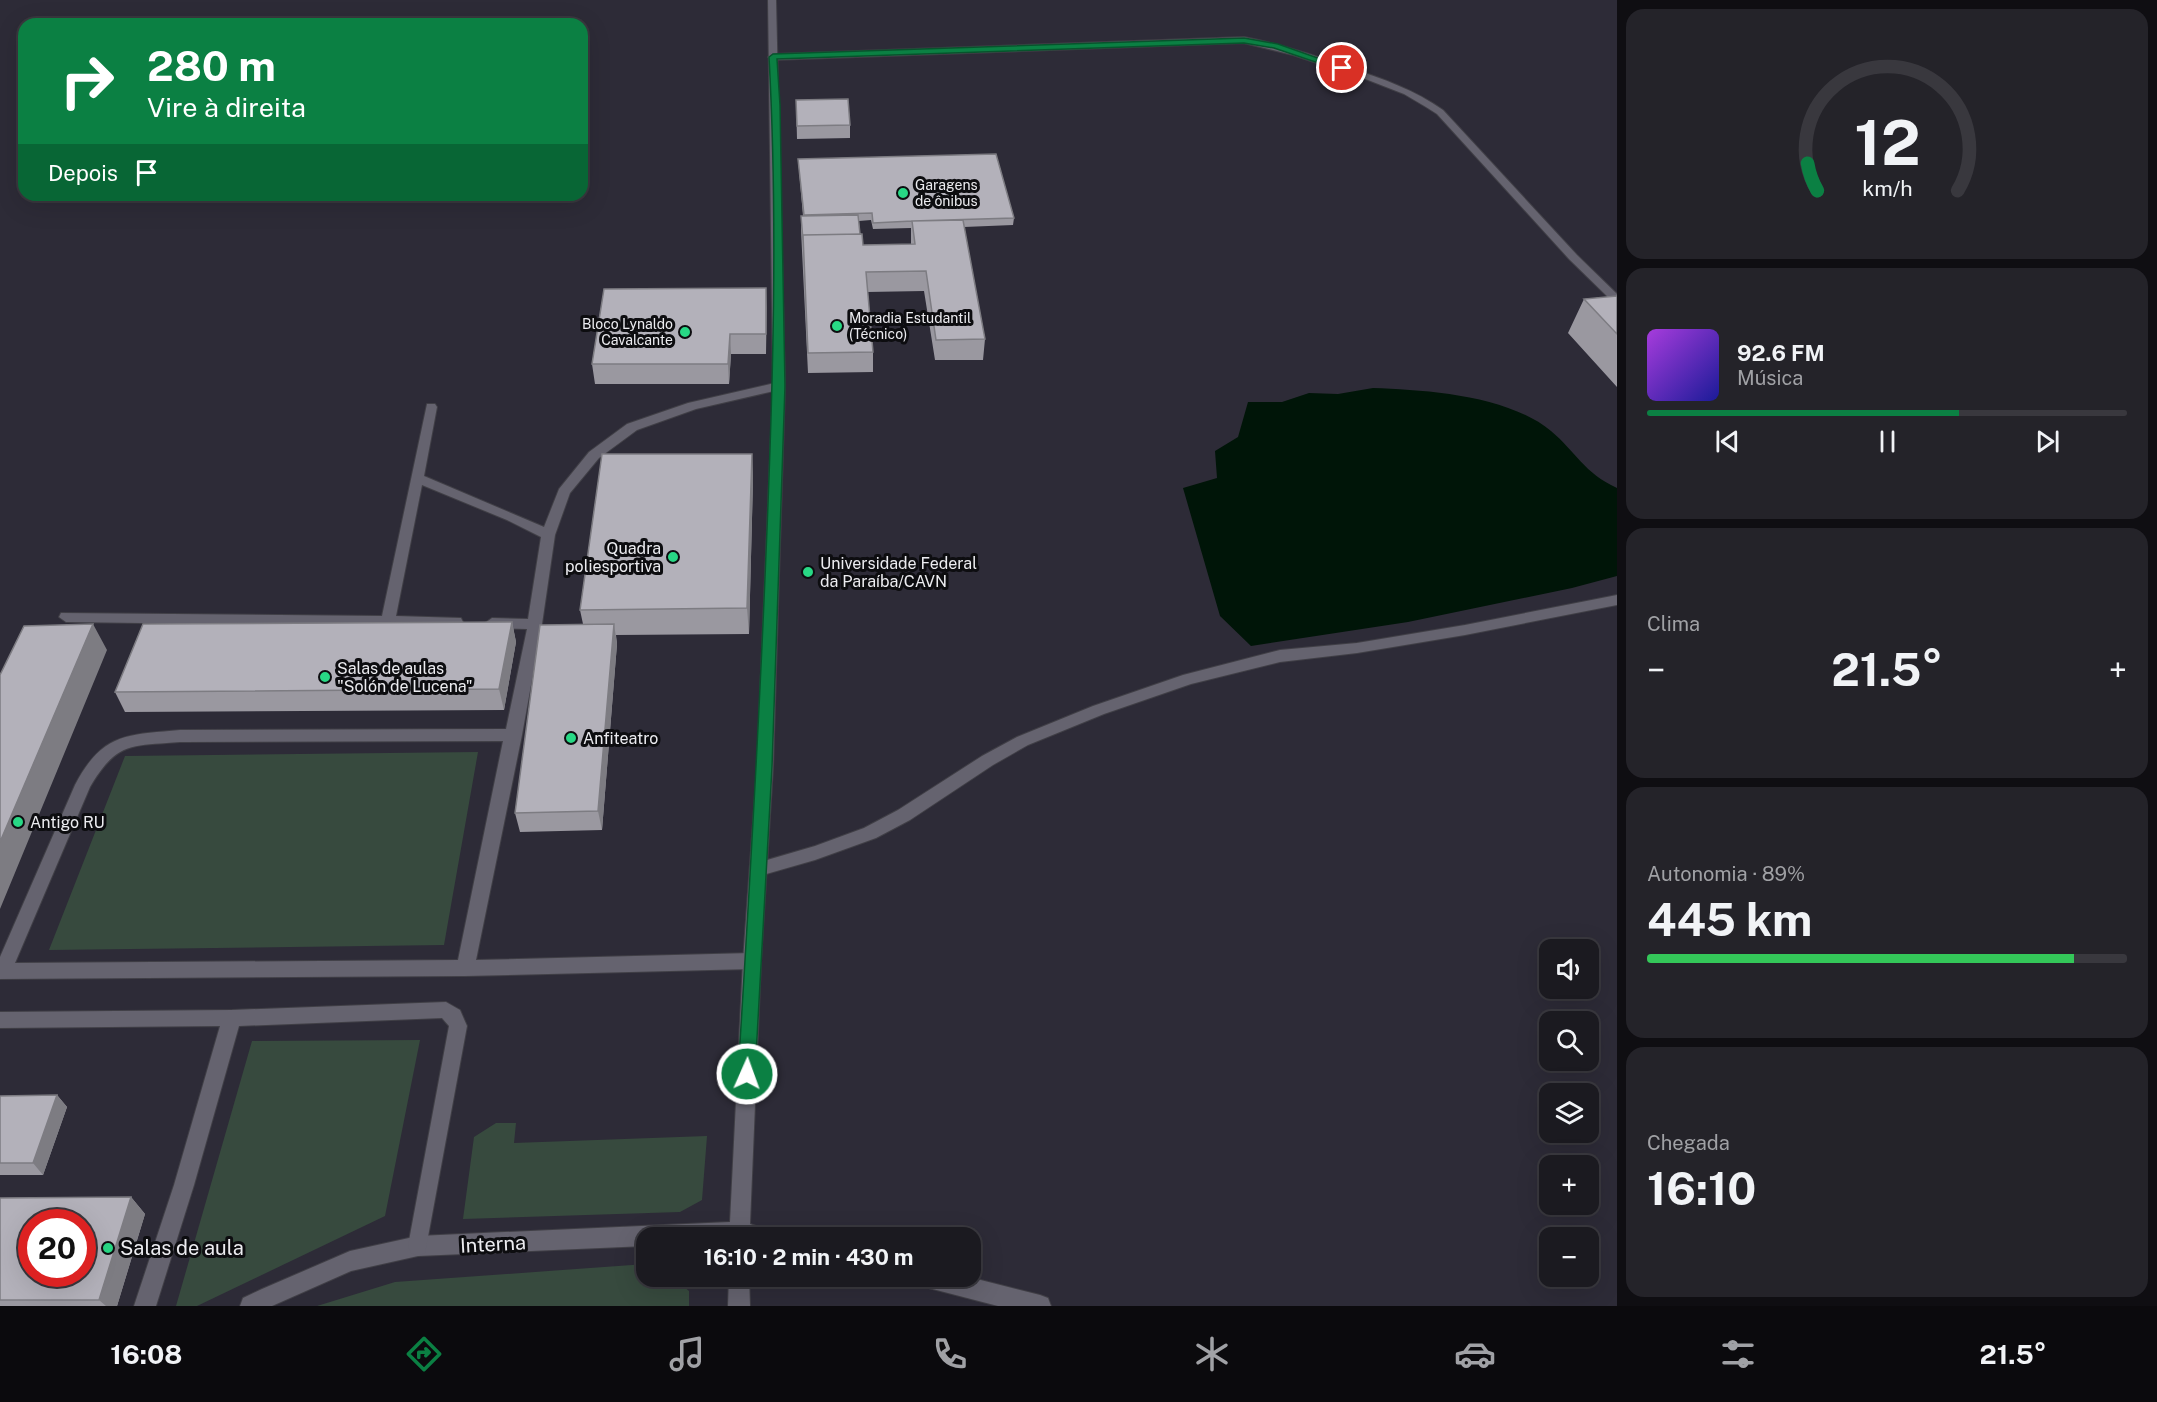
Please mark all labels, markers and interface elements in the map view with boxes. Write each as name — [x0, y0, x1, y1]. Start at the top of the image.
text: 280 m — [147, 41, 276, 90]
icon: right — [48, 42, 126, 120]
pin — [1316, 42, 1367, 93]
icon: arrive — [1325, 51, 1358, 84]
text: Vire à direita — [147, 91, 306, 123]
text: 12 — [1854, 106, 1920, 179]
icon: arrive — [130, 156, 163, 189]
text: Depois — [48, 160, 118, 186]
place label: Garagens de ônibus — [915, 177, 978, 209]
text: km/h — [1862, 177, 1912, 202]
marker: Garagens de ônibus — [896, 186, 910, 200]
place label: Moradia Estudantil (Técnico) — [849, 310, 971, 342]
place label: Bloco Lynaldo Cavalcante — [582, 316, 673, 348]
marker: Moradia Estudantil (Técnico) — [830, 319, 844, 333]
marker: Bloco Lynaldo Cavalcante — [678, 325, 692, 339]
text: 92.6 FM — [1737, 340, 1825, 366]
text: Música — [1737, 366, 1803, 390]
icon: previous — [1711, 425, 1744, 458]
icon: pause — [1871, 425, 1904, 458]
icon: next — [2031, 425, 2064, 458]
place label: Quadra poliesportiva — [565, 539, 661, 576]
marker: Quadra poliesportiva — [666, 550, 680, 564]
place label: Universidade Federal da Paraíba/CAVN — [820, 554, 977, 591]
marker: Universidade Federal da Paraíba/CAVN — [801, 565, 815, 579]
text: Clima — [1647, 612, 1700, 636]
text: 21.5° — [1831, 643, 1943, 696]
text: − — [1647, 651, 1665, 689]
text: + — [2109, 651, 2127, 689]
place label: Salas de aulas "Solón de Lucena" — [337, 659, 473, 696]
marker: Salas de aulas "Solón de Lucena" — [318, 670, 332, 684]
place label: Anfiteatro — [583, 729, 658, 748]
marker: Anfiteatro — [564, 731, 578, 745]
place label: Antigo RU — [30, 813, 105, 832]
marker: Antigo RU — [11, 815, 25, 829]
text: Autonomia · 89% — [1647, 862, 1805, 886]
text: 445 km — [1647, 893, 1812, 946]
map controls — [1539, 939, 1599, 1287]
button: sound — [1539, 939, 1599, 999]
button: search — [1539, 1011, 1599, 1071]
position arrow — [715, 1042, 779, 1106]
button: layers — [1539, 1083, 1599, 1143]
text: Chegada — [1647, 1131, 1730, 1155]
button: + — [1539, 1155, 1599, 1215]
text: 16:10 — [1647, 1162, 1756, 1215]
speed limit sign: 20 — [18, 1209, 96, 1287]
button: − — [1539, 1227, 1599, 1287]
street label: Interna — [459, 1230, 527, 1258]
place label: Salas de aula — [120, 1236, 244, 1260]
marker: Salas de aula — [101, 1241, 115, 1255]
text: 16:10 · 2 min · 430 m — [703, 1244, 914, 1270]
icon: directions — [403, 1333, 445, 1375]
icon: music — [666, 1333, 708, 1375]
icon: phone — [929, 1333, 971, 1375]
icon: climate — [1191, 1333, 1233, 1375]
icon: car — [1454, 1333, 1496, 1375]
icon: filters — [1717, 1333, 1759, 1375]
text: 16:08 — [110, 1338, 182, 1370]
text: 21.5° — [1980, 1338, 2047, 1370]

